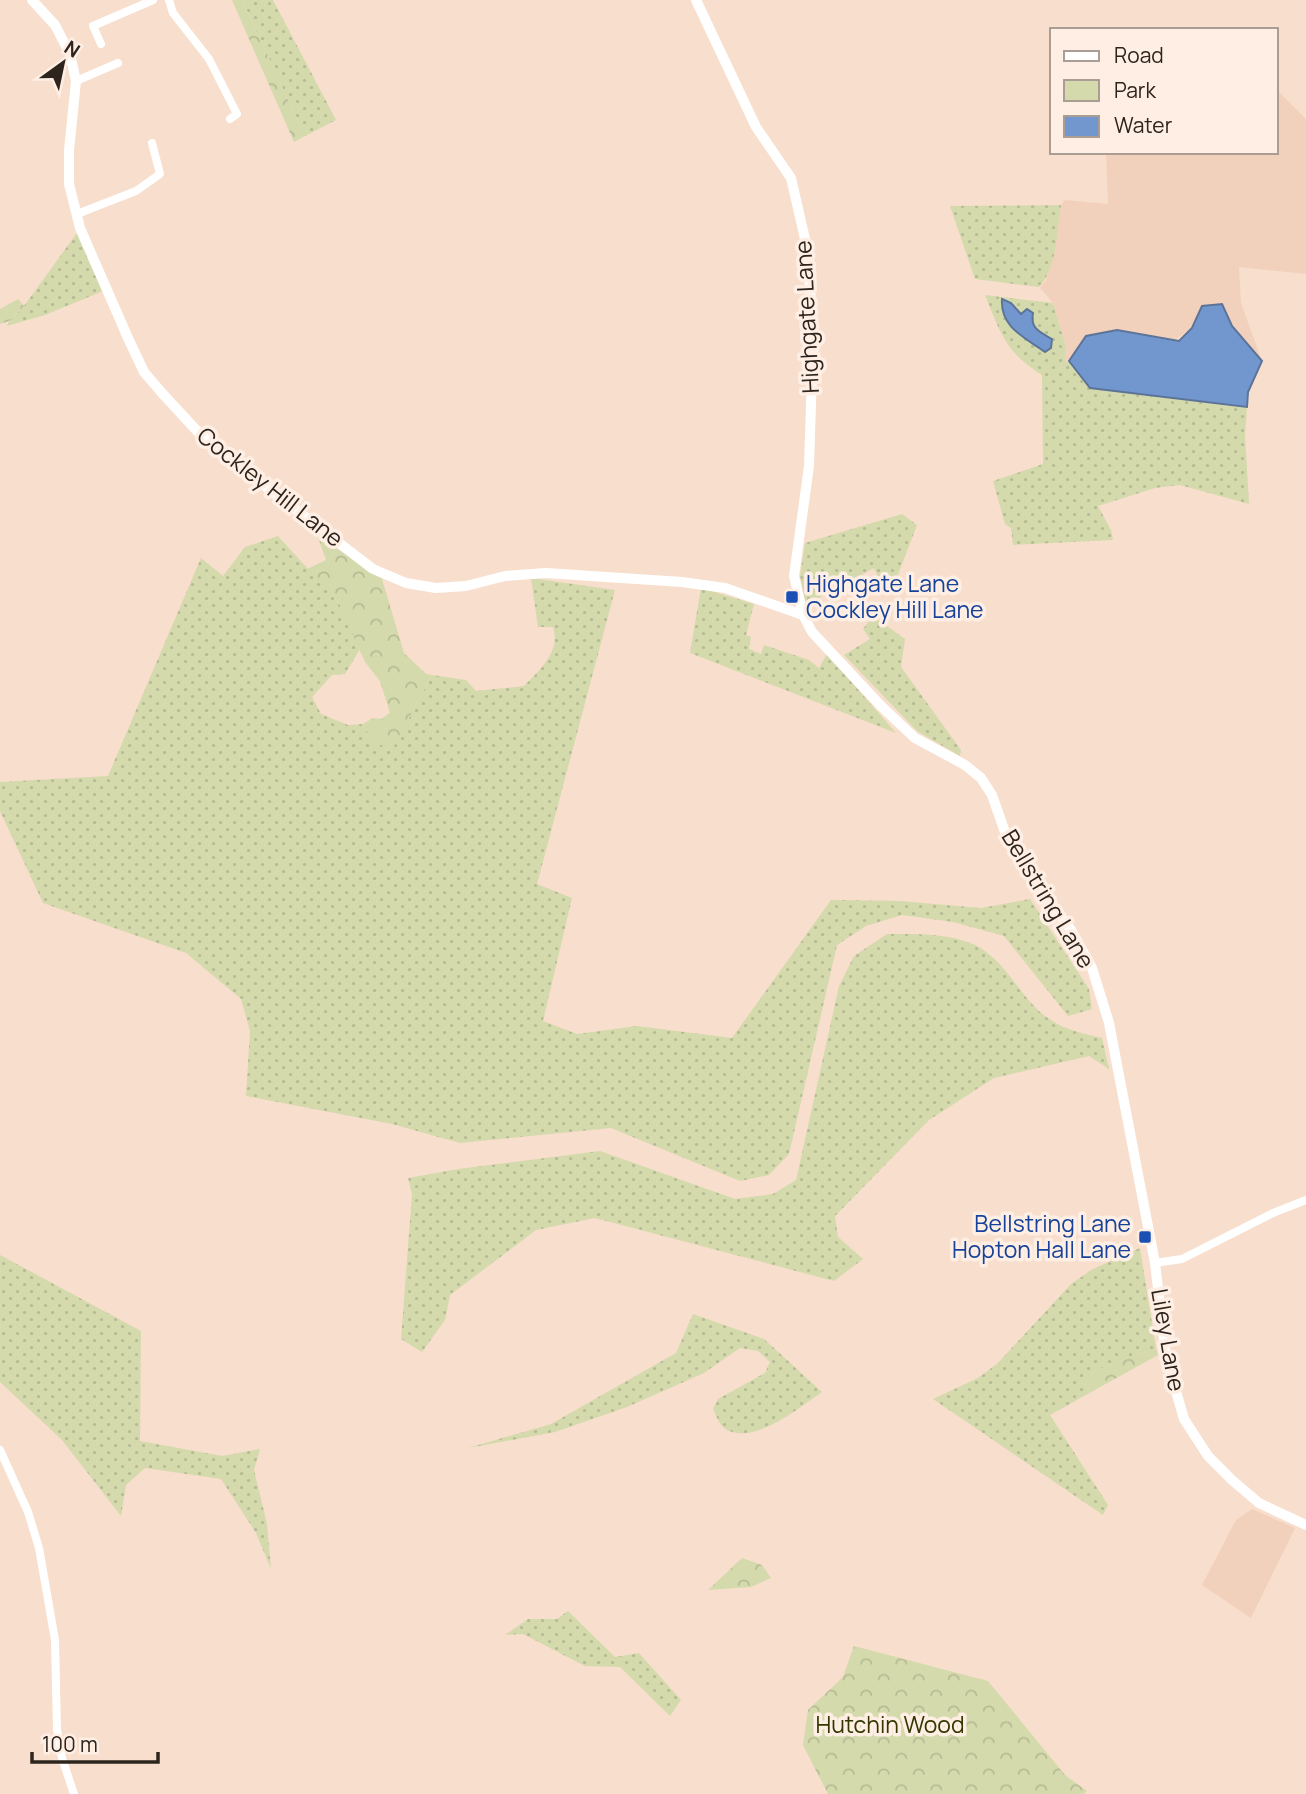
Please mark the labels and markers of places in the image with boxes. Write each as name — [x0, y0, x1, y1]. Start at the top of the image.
place label: Highgate Lane Cockley Hill Lane — [806, 567, 984, 625]
marker: Highgate Lane Cockley Hill Lane — [784, 589, 800, 605]
place label: Bellstring Lane Hopton Hall Lane — [952, 1207, 1131, 1265]
marker: Bellstring Lane Hopton Hall Lane — [1137, 1229, 1153, 1245]

